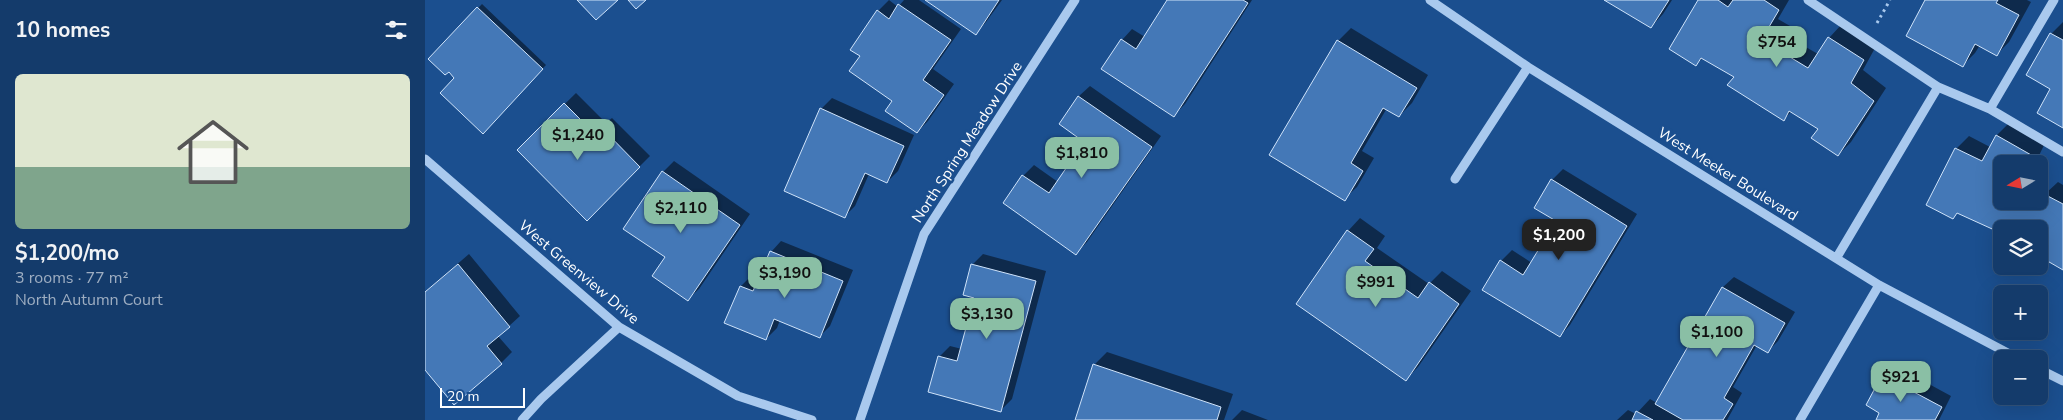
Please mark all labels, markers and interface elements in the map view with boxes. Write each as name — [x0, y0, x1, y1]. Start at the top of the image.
text: 10 homes — [15, 16, 110, 44]
icon: filters — [382, 16, 410, 44]
pin: $754 — [1747, 26, 1807, 68]
text: $754 — [1758, 31, 1796, 53]
street label: North Spring Meadow Drive — [907, 57, 1027, 227]
icon: home — [168, 107, 258, 197]
pin: $1,240 — [537, 119, 619, 161]
street label: West Meeker Boulevard — [1654, 123, 1802, 225]
text: $1,240 — [552, 124, 604, 146]
pin: $1,810 — [1041, 136, 1123, 179]
text: $1,810 — [1056, 142, 1108, 164]
north arrow — [1993, 155, 2047, 210]
map controls — [1993, 155, 2048, 405]
pin: $2,110 — [640, 192, 722, 234]
text: $2,110 — [655, 197, 707, 219]
street label: West Greenview Drive — [515, 216, 643, 328]
pin: $1,200 — [1518, 218, 1600, 261]
button: layers — [1993, 220, 2048, 275]
text: $1,200 — [1533, 224, 1585, 246]
text: $1,200/mo — [15, 239, 119, 267]
pin: $3,190 — [744, 256, 826, 299]
text: $3,190 — [759, 262, 811, 284]
pin: $991 — [1346, 266, 1406, 308]
text: 3 rooms · 77 m² — [15, 267, 128, 289]
text: $991 — [1357, 271, 1395, 293]
button: + — [1993, 285, 2048, 340]
text: North Autumn Court — [15, 289, 163, 311]
pin: $3,130 — [946, 298, 1028, 340]
text: $3,130 — [961, 303, 1013, 325]
pin: $1,100 — [1676, 316, 1758, 358]
text: $1,100 — [1691, 321, 1743, 343]
button: − — [1993, 350, 2048, 405]
pin: $921 — [1871, 360, 1931, 403]
text: $921 — [1882, 366, 1920, 388]
scale bar — [440, 385, 525, 408]
text: 20 m — [447, 387, 479, 406]

